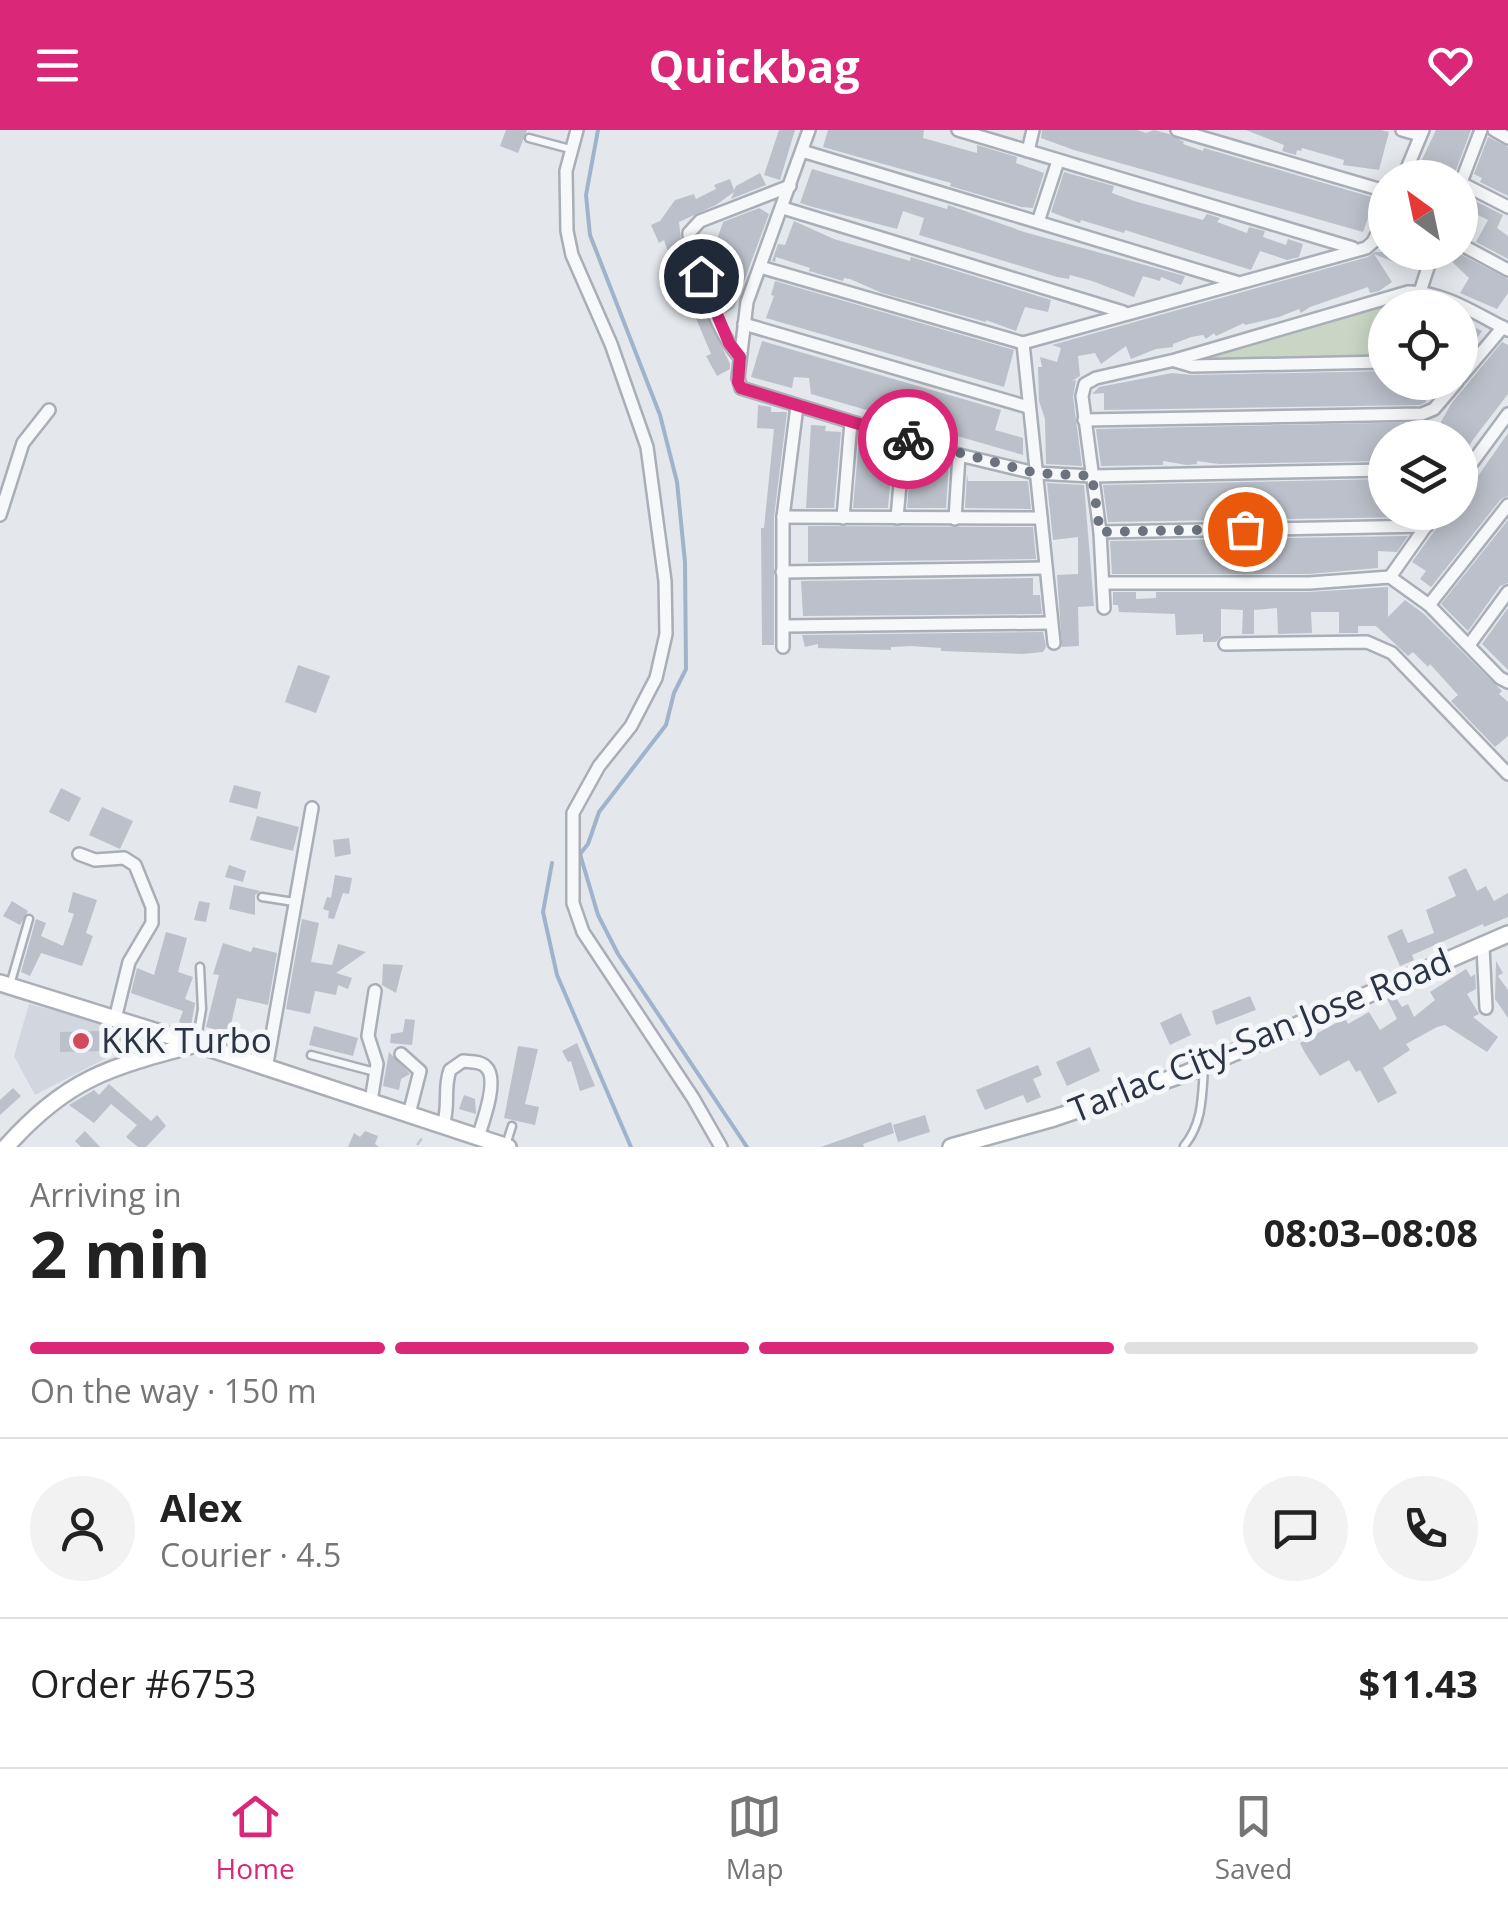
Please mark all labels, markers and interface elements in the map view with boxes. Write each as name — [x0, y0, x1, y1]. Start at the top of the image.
text: Quickbag — [648, 35, 860, 96]
icon: menu — [30, 38, 85, 93]
icon: heart — [1423, 38, 1478, 93]
north arrow — [1368, 160, 1478, 270]
map controls — [1368, 160, 1478, 530]
pin — [659, 234, 744, 319]
icon: home — [674, 249, 729, 304]
button: locate — [1368, 290, 1478, 400]
courier — [858, 389, 958, 489]
icon: bike — [881, 412, 936, 467]
button: layers — [1368, 420, 1478, 530]
pin — [1203, 487, 1288, 572]
icon: bag — [1218, 502, 1273, 557]
street label: Tarlac City-San Jose Road — [1062, 936, 1457, 1133]
place label: KKK Turbo — [101, 1016, 272, 1063]
marker: KKK Turbo — [70, 1030, 92, 1052]
text: Arriving in — [30, 1173, 182, 1216]
text: 08:03–08:08 — [1264, 1206, 1478, 1258]
text: 2 min — [30, 1209, 210, 1297]
text: On the way · 150 m — [30, 1369, 317, 1412]
button: person — [30, 1476, 135, 1581]
button: chat — [1243, 1476, 1348, 1581]
button: phone — [1373, 1476, 1478, 1581]
text: Alex — [160, 1481, 242, 1533]
text: Courier · 4.5 — [160, 1533, 341, 1576]
text: Order #6753 — [30, 1657, 257, 1709]
text: $11.43 — [1359, 1657, 1478, 1709]
tab: Home — [216, 1789, 295, 1887]
tab: Map — [726, 1789, 784, 1887]
tab: Saved — [1215, 1789, 1292, 1887]

